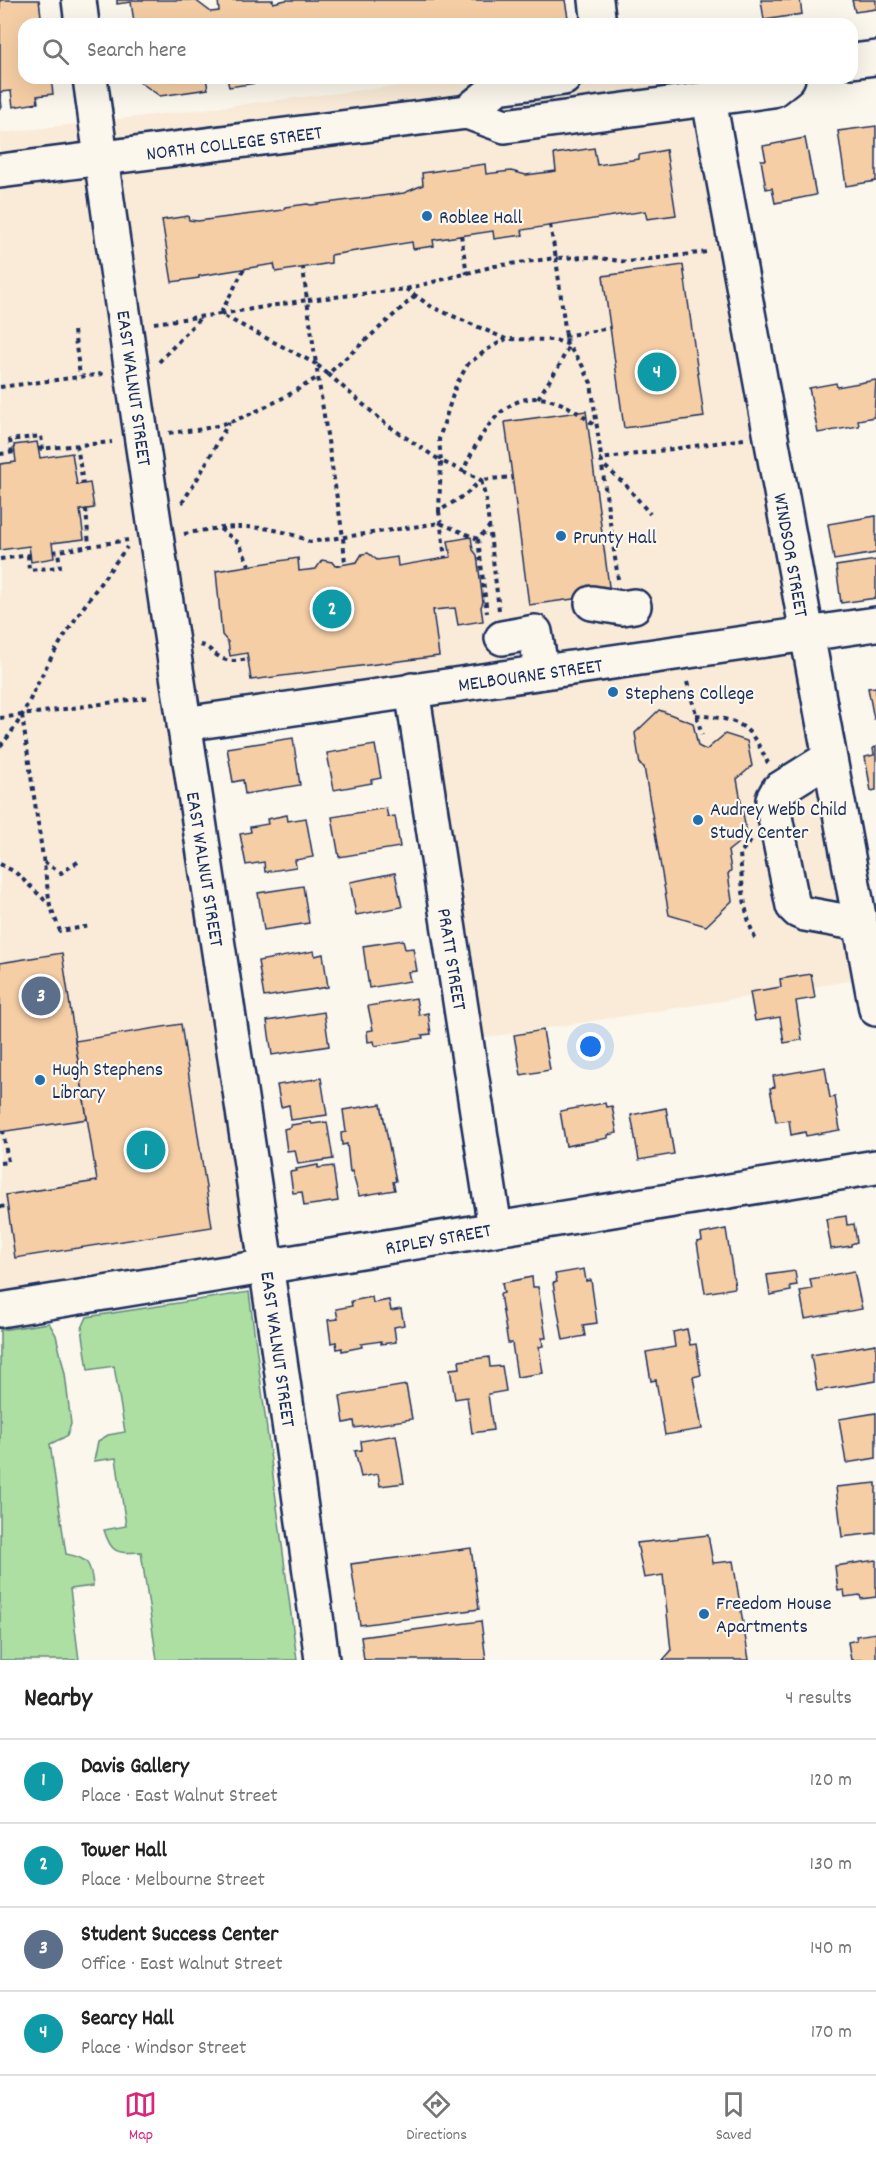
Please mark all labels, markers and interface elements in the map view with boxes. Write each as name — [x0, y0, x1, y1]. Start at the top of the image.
search box — [18, 18, 858, 84]
icon: search — [39, 35, 72, 68]
text: Search here — [87, 36, 186, 67]
street label: NORTH COLLEGE STREET — [145, 120, 324, 170]
place label: Roblee Hall — [439, 205, 523, 233]
marker: Roblee Hall — [420, 209, 434, 223]
street label: EAST WALNUT STREET — [107, 309, 157, 468]
pin: 4 — [638, 350, 676, 394]
street label: WINDSOR STREET — [764, 491, 814, 620]
place label: Prunty Hall — [573, 525, 657, 553]
marker: Prunty Hall — [554, 529, 568, 543]
pin: 2 — [312, 586, 352, 632]
street label: MELBOURNE STREET — [456, 653, 604, 701]
place label: Stephens College — [625, 681, 754, 709]
marker: Stephens College — [606, 685, 620, 699]
street label: EAST WALNUT STREET — [177, 790, 229, 949]
place label: Audrey Webb Child Study Center — [710, 797, 847, 848]
marker: Audrey Webb Child Study Center — [691, 813, 705, 827]
street label: PRATT STREET — [428, 906, 472, 1013]
pin: 3 — [22, 974, 60, 1018]
your location — [576, 1032, 605, 1061]
place label: Hugh Stephens Library — [52, 1057, 163, 1108]
marker: Hugh Stephens Library — [33, 1073, 47, 1087]
pin: 1 — [126, 1128, 166, 1172]
street label: RIPLEY STREET — [383, 1218, 494, 1264]
street label: EAST WALNUT STREET — [251, 1270, 301, 1429]
place label: Freedom House Apartments — [716, 1591, 832, 1642]
marker: Freedom House Apartments — [697, 1607, 711, 1621]
text: Nearby — [24, 1681, 92, 1718]
text: 4 results — [785, 1685, 852, 1713]
text: Davis Gallery — [81, 1752, 189, 1783]
text: 1 — [41, 1767, 46, 1795]
text: 120 m — [810, 1767, 852, 1795]
text: Place · East Walnut Street — [81, 1783, 278, 1811]
text: Tower Hall — [81, 1836, 167, 1867]
text: 2 — [39, 1851, 48, 1879]
text: 130 m — [810, 1851, 852, 1879]
text: Place · Melbourne Street — [81, 1867, 265, 1895]
text: Student Success Center — [81, 1920, 278, 1951]
text: 3 — [39, 1935, 48, 1963]
text: 140 m — [810, 1935, 852, 1963]
text: Office · East Walnut Street — [81, 1951, 283, 1979]
text: Searcy Hall — [81, 2004, 174, 2035]
text: 4 — [39, 2019, 48, 2047]
text: 170 m — [811, 2019, 852, 2047]
text: Place · Windsor Street — [81, 2035, 246, 2063]
tab: Map — [124, 2088, 157, 2147]
tab: Directions — [406, 2088, 467, 2147]
tab: Saved — [716, 2088, 752, 2147]

